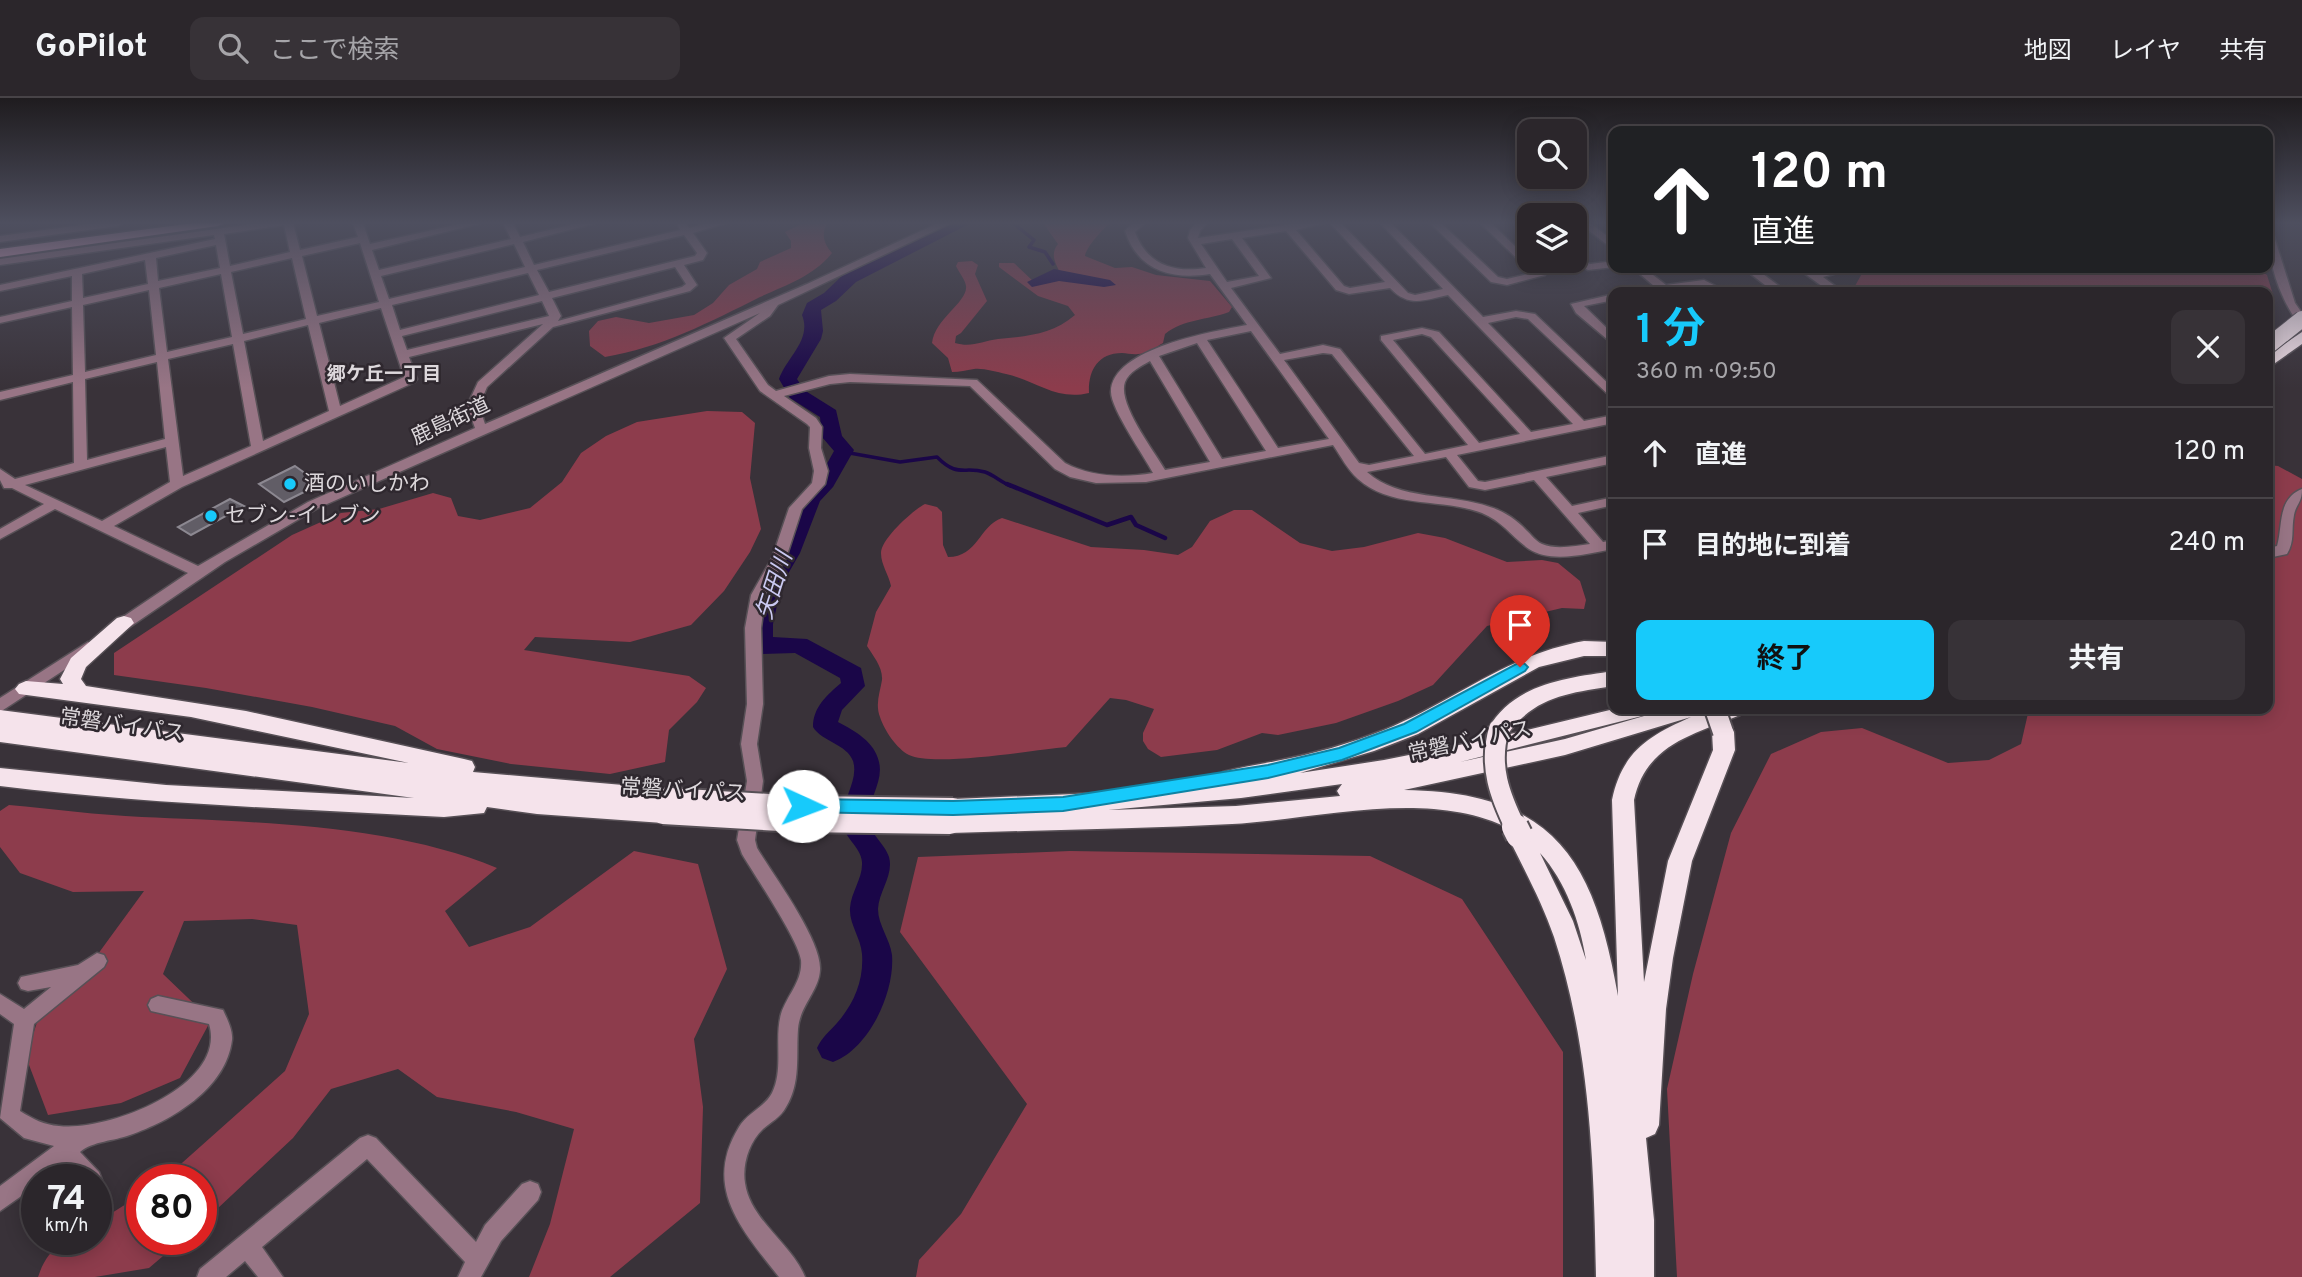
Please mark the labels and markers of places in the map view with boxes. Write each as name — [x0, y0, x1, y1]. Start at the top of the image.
place label: 酒のいしかわ — [304, 471, 430, 498]
marker: 酒のいしかわ — [282, 476, 298, 492]
place label: セブン-イレブン — [225, 503, 380, 530]
marker: セブン-イレブン — [203, 508, 219, 524]
pin — [1490, 595, 1550, 667]

